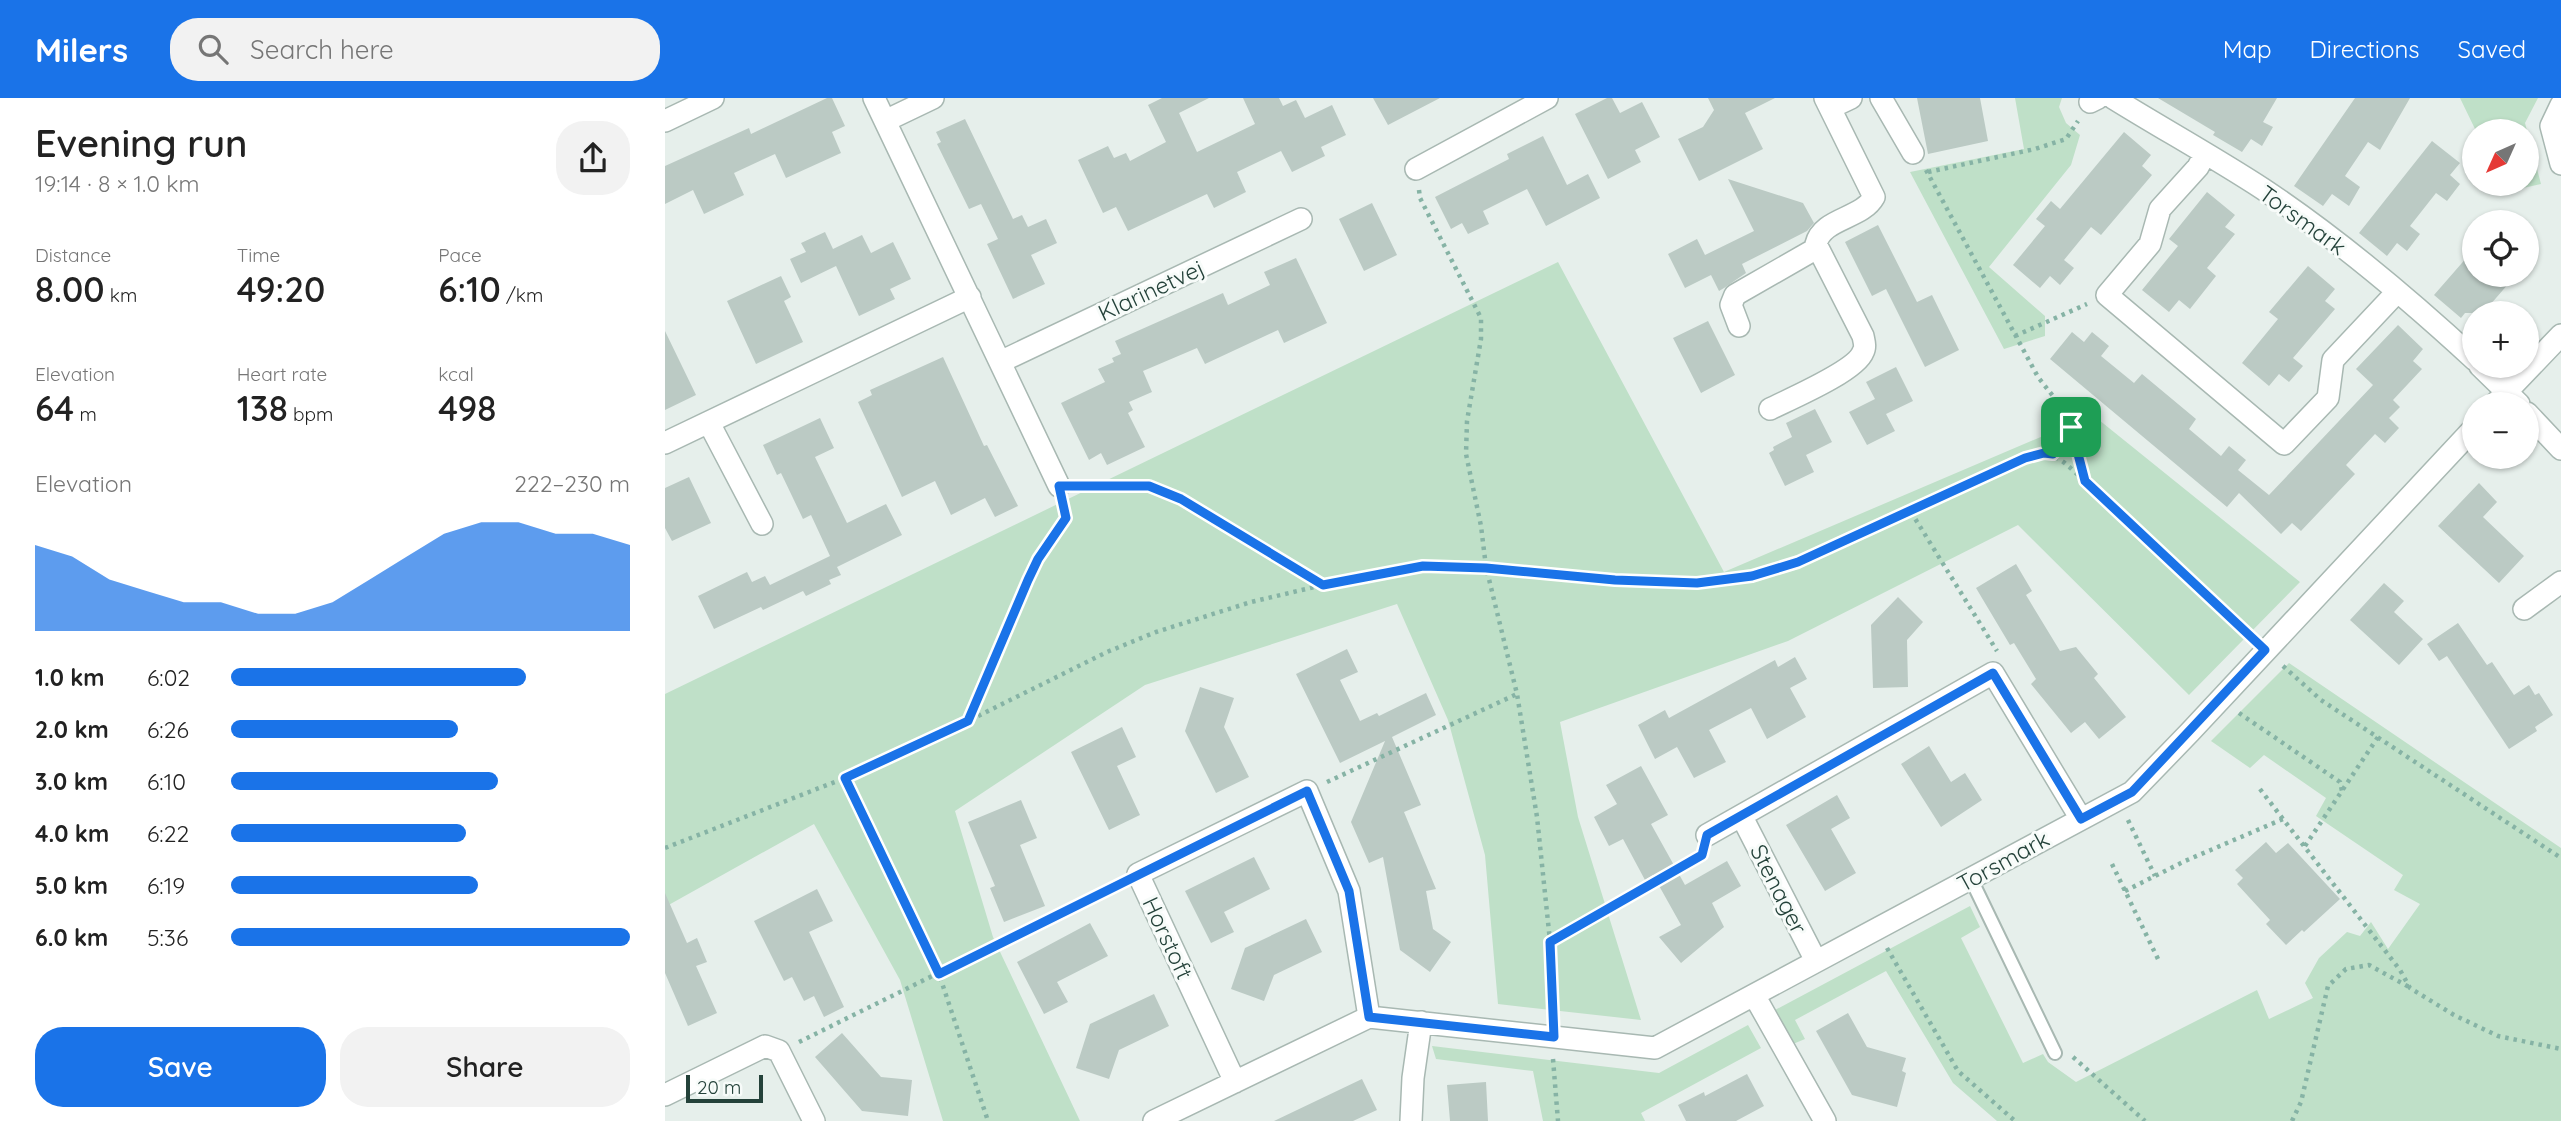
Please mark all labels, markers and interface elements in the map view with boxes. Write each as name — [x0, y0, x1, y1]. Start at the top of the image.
search box — [170, 18, 660, 81]
text: Milers — [35, 29, 128, 70]
icon: search — [194, 30, 232, 68]
text: Search here — [250, 33, 394, 66]
text: Map — [2223, 34, 2272, 64]
text: Directions — [2310, 34, 2420, 64]
text: Saved — [2458, 34, 2526, 64]
text: Evening run — [35, 119, 248, 167]
north arrow — [2462, 119, 2539, 196]
map controls — [2462, 119, 2539, 469]
button: share — [556, 121, 630, 195]
text: 19:14 · 8 × 1.0 km — [35, 169, 200, 198]
street label: Torsmark — [2254, 179, 2352, 261]
button: locate — [2462, 210, 2539, 287]
text: Distance — [35, 243, 111, 267]
text: Time — [237, 243, 280, 267]
text: Pace — [438, 243, 482, 267]
street label: Klarinetvej — [1093, 253, 1209, 327]
text: 8.00 — [35, 267, 105, 311]
text: 49:20 — [237, 267, 325, 311]
text: 6:10 — [438, 267, 501, 311]
text: km — [105, 283, 137, 307]
text: /km — [501, 283, 543, 307]
button: + — [2462, 301, 2539, 378]
text: Elevation — [35, 362, 115, 386]
text: Heart rate — [237, 362, 327, 386]
text: kcal — [438, 362, 474, 386]
text: 64 — [35, 386, 74, 430]
text: 138 — [237, 386, 288, 430]
text: 498 — [438, 386, 496, 430]
button: − — [2462, 392, 2539, 469]
pin — [2041, 397, 2101, 457]
text: m — [74, 402, 97, 426]
text: bpm — [288, 402, 333, 426]
icon: arrive — [2052, 408, 2090, 446]
text: Elevation — [35, 469, 132, 498]
text: 222–230 m — [514, 469, 630, 498]
text: 1.0 km — [35, 663, 105, 692]
text: 6:02 — [147, 663, 190, 692]
text: 2.0 km — [35, 715, 109, 744]
text: 6:26 — [147, 715, 189, 744]
text: 3.0 km — [35, 767, 108, 796]
text: 6:10 — [147, 767, 186, 796]
text: 4.0 km — [35, 819, 109, 848]
text: 6:22 — [147, 819, 189, 848]
street label: Torsmark — [1952, 824, 2054, 898]
street label: Stenager — [1744, 839, 1814, 939]
text: 5.0 km — [35, 871, 108, 900]
text: 6:19 — [147, 871, 185, 900]
street label: Horstoft — [1136, 892, 1200, 984]
text: 6.0 km — [35, 923, 108, 952]
text: 5:36 — [147, 923, 188, 952]
button: Save — [35, 1027, 326, 1107]
button: Share — [340, 1027, 630, 1107]
scale bar — [686, 1072, 763, 1104]
text: 20 m — [697, 1075, 741, 1099]

